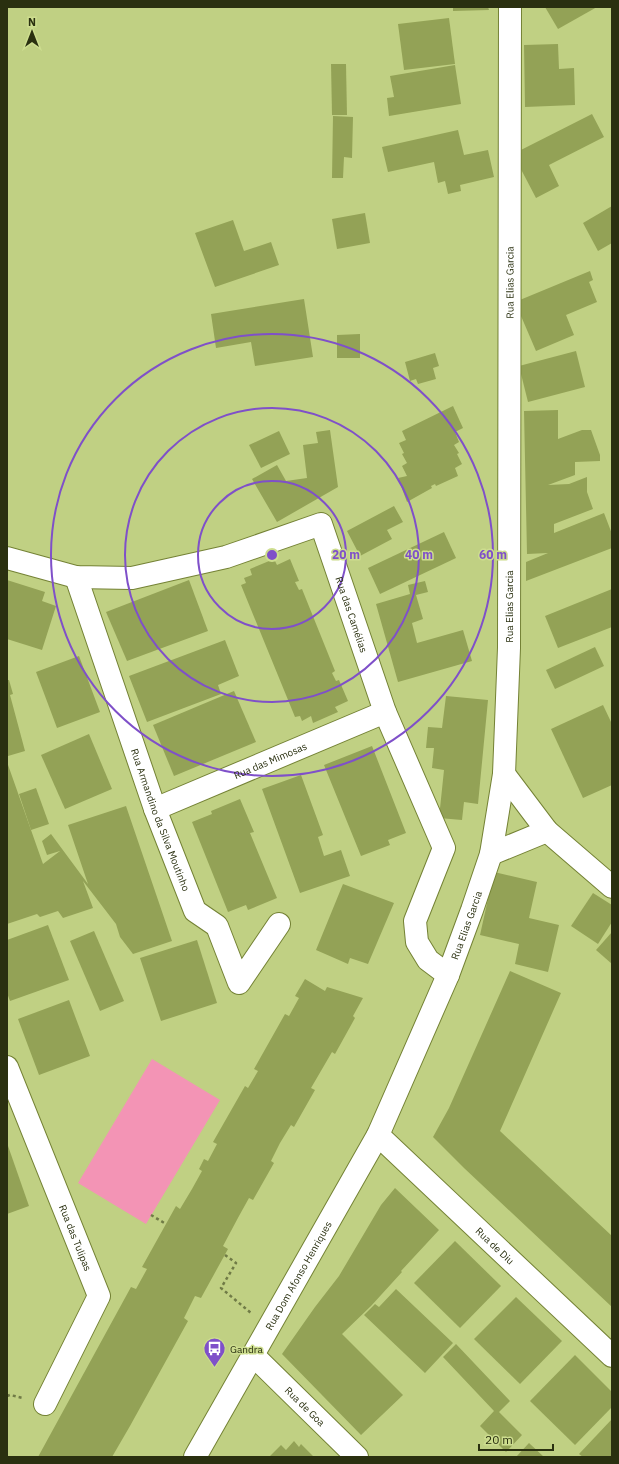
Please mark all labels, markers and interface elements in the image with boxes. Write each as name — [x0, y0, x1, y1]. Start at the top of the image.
north arrow — [12, 12, 52, 52]
text: N — [28, 15, 36, 29]
street label: Rua Elias Garcia — [504, 246, 517, 319]
text: 20 m — [332, 547, 360, 562]
text: 40 m — [405, 547, 433, 562]
text: 60 m — [479, 547, 507, 562]
centre of rings — [265, 548, 279, 562]
street label: Rua Elias Garcia — [503, 570, 516, 643]
street label: Rua das Camélias — [332, 575, 370, 654]
street label: Rua das Mimosas — [232, 740, 309, 782]
street label: Rua Armandino da Silva Moutinho — [128, 747, 193, 893]
street label: Rua Elias Garcia — [448, 889, 485, 962]
street label: Rua das Tulipas — [56, 1203, 94, 1273]
street label: Rua Dom Afonso Henriques — [263, 1219, 335, 1332]
street label: Rua de Diu — [473, 1225, 517, 1267]
bus stop icon: Gandra — [202, 1336, 228, 1369]
place label: Gandra — [230, 1343, 263, 1356]
street label: Rua de Goa — [282, 1384, 328, 1430]
scale bar — [479, 1426, 553, 1452]
text: 20 m — [485, 1432, 513, 1447]

